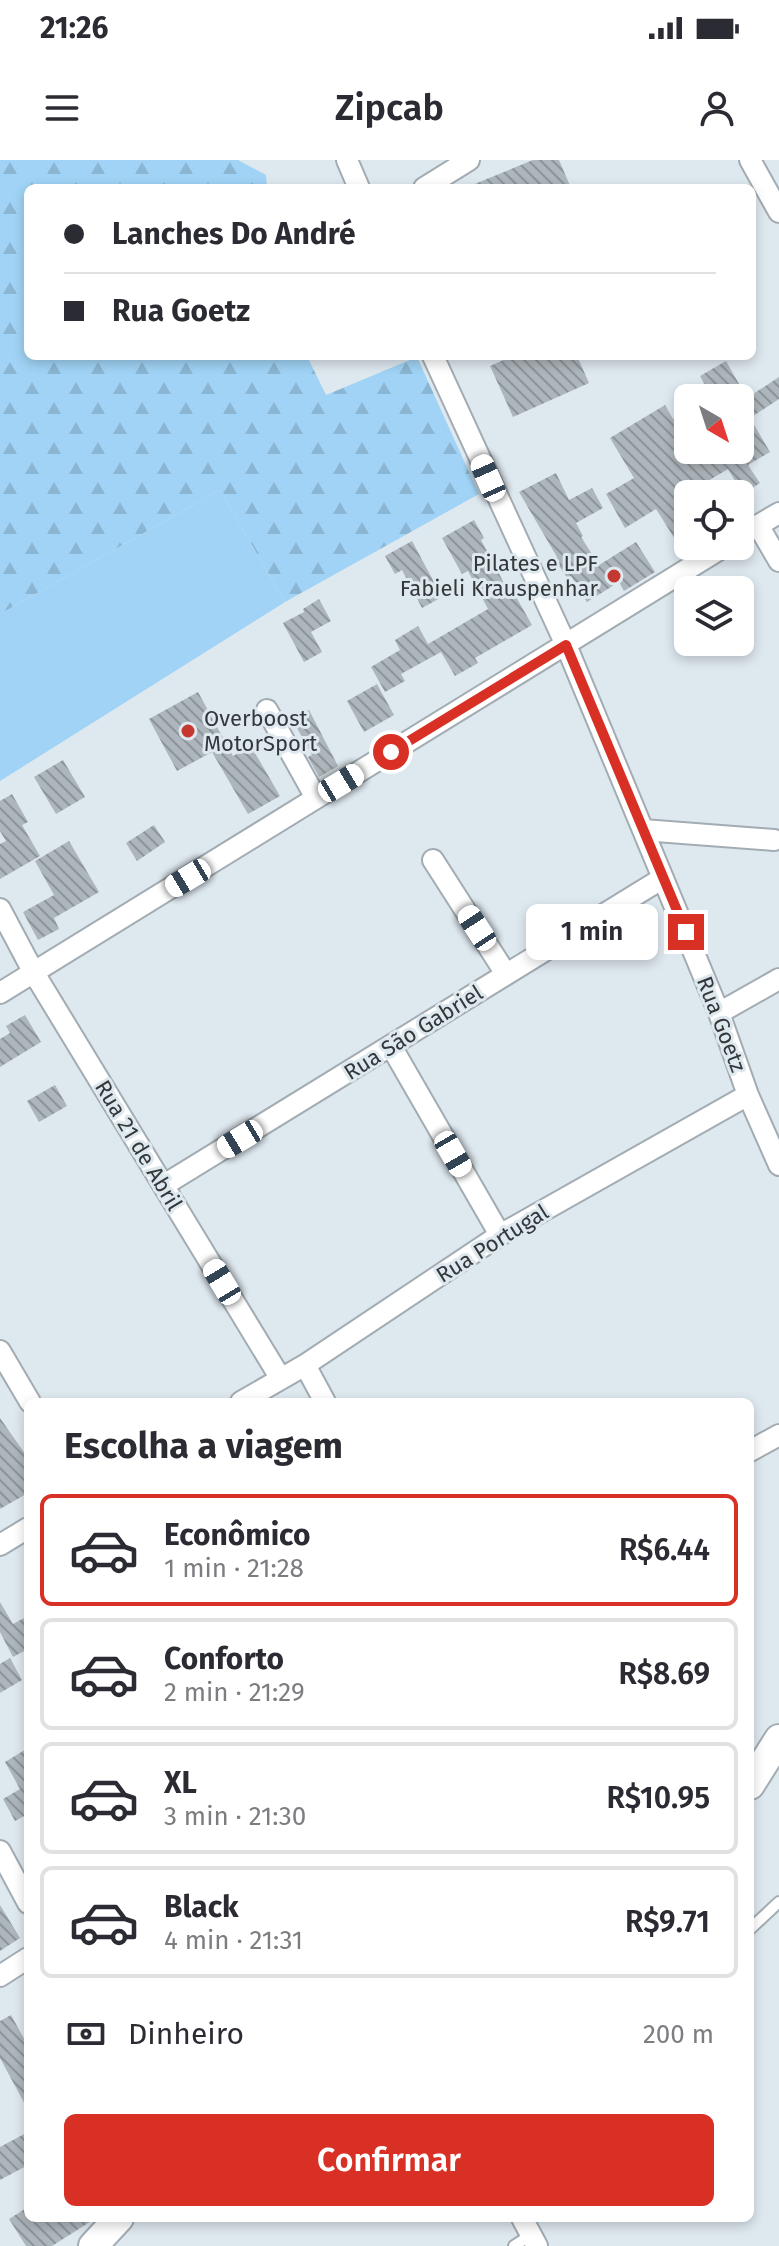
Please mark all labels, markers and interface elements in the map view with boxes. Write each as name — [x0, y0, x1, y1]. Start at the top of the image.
text: 21:26 — [40, 10, 108, 46]
icon: menu — [40, 86, 84, 130]
text: Zipcab — [335, 86, 444, 130]
icon: person — [695, 86, 739, 130]
text: Lanches Do André — [112, 216, 356, 252]
text: Rua Goetz — [112, 293, 250, 329]
north arrow — [674, 384, 754, 464]
map controls — [674, 384, 754, 656]
car — [467, 451, 509, 505]
button: locate — [674, 480, 754, 560]
place label: Pilates e LPF Fabieli Krauspenhar — [400, 550, 598, 602]
marker: Pilates e LPF Fabieli Krauspenhar — [605, 567, 623, 585]
button: layers — [674, 576, 754, 656]
place label: Overboost MotorSport — [204, 705, 317, 757]
marker: Overboost MotorSport — [179, 722, 197, 740]
route start — [373, 734, 409, 770]
car — [314, 760, 368, 806]
car — [161, 855, 215, 901]
car — [454, 901, 500, 955]
callout: 1 min — [526, 904, 658, 960]
route end — [668, 914, 704, 950]
text: 1 min — [561, 916, 623, 947]
street label: Rua Goetz — [691, 973, 752, 1076]
street label: Rua São Gabriel — [339, 979, 488, 1086]
street label: Rua 21 de Abril — [89, 1075, 188, 1215]
car — [213, 1116, 267, 1162]
car — [431, 1127, 475, 1181]
street label: Rua Portugal — [431, 1198, 553, 1289]
car — [199, 1255, 245, 1309]
text: Escolha a viagem — [64, 1424, 343, 1468]
icon: car — [68, 1514, 140, 1586]
text: Econômico — [164, 1517, 310, 1553]
text: R$6.44 — [619, 1532, 710, 1568]
text: 1 min · 21:28 — [164, 1553, 304, 1584]
icon: car — [68, 1638, 140, 1710]
text: Conforto — [164, 1641, 284, 1677]
text: R$8.69 — [619, 1656, 710, 1692]
text: 2 min · 21:29 — [164, 1677, 305, 1708]
icon: car — [68, 1762, 140, 1834]
text: XL — [164, 1765, 197, 1801]
text: R$10.95 — [607, 1780, 710, 1816]
text: 3 min · 21:30 — [164, 1801, 306, 1832]
icon: car — [68, 1886, 140, 1958]
text: Black — [164, 1889, 239, 1925]
text: R$9.71 — [625, 1904, 710, 1940]
text: 4 min · 21:31 — [164, 1925, 303, 1956]
icon: cash — [64, 2012, 108, 2056]
text: Dinheiro — [128, 2016, 244, 2052]
text: 200 m — [643, 2019, 714, 2050]
button: Confirmar — [64, 2114, 714, 2206]

